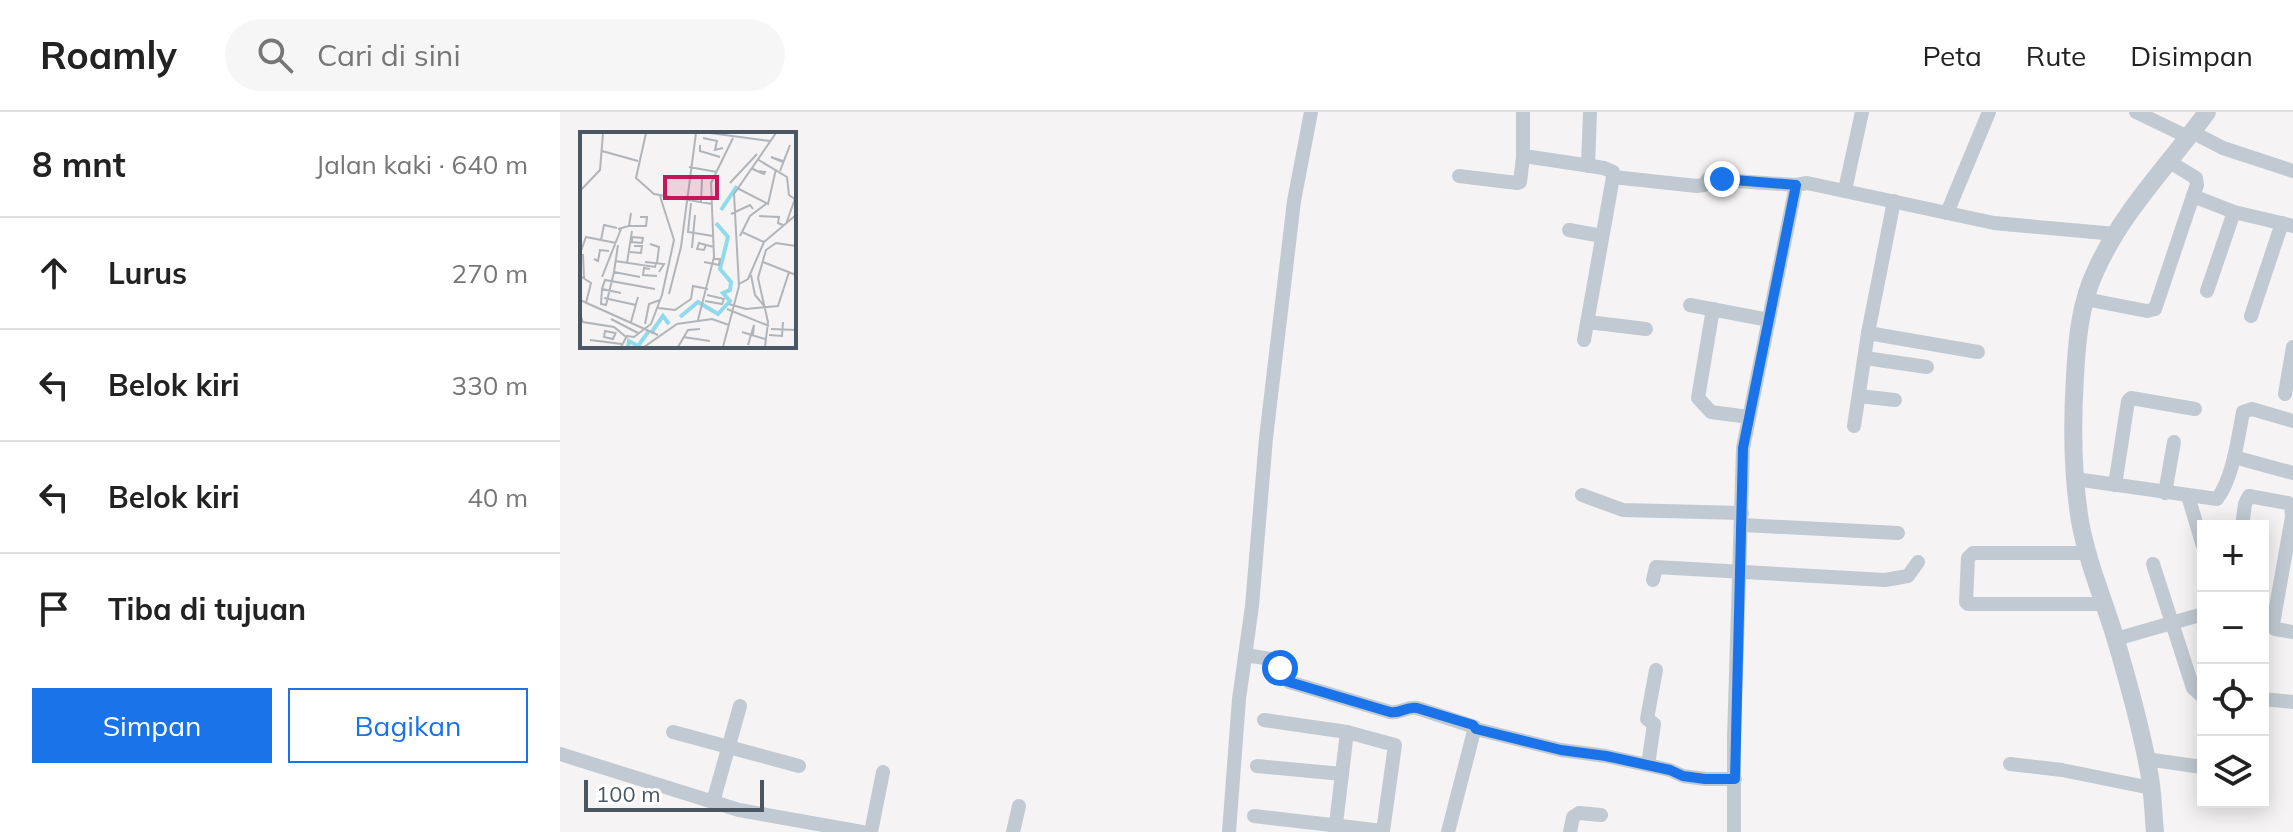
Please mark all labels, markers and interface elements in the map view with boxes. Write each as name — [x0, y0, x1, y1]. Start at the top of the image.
search box — [225, 19, 785, 91]
text: Roamly — [40, 31, 177, 79]
icon: search — [253, 33, 297, 77]
text: Cari di sini — [317, 36, 461, 74]
text: Peta — [1922, 38, 1982, 73]
text: Rute — [2026, 38, 2086, 73]
text: Disimpan — [2130, 38, 2253, 73]
inset map — [580, 132, 796, 348]
text: 8 mnt — [32, 143, 126, 186]
text: Jalan kaki · 640 m — [316, 148, 528, 181]
route end — [1704, 161, 1740, 197]
icon: ahead — [32, 251, 76, 295]
text: Lurus — [108, 254, 187, 292]
text: 270 m — [452, 257, 528, 290]
icon: left — [32, 363, 76, 407]
text: Belok kiri — [108, 366, 240, 404]
text: 330 m — [452, 369, 528, 402]
icon: left — [32, 475, 76, 519]
text: Belok kiri — [108, 478, 240, 516]
text: 40 m — [467, 481, 528, 514]
map controls — [2197, 520, 2269, 808]
button: + — [2197, 520, 2269, 592]
icon: arrive — [32, 587, 76, 631]
text: Tiba di tujuan — [108, 590, 306, 628]
button: − — [2197, 592, 2269, 664]
route start — [1262, 650, 1298, 686]
button: locate — [2197, 664, 2269, 736]
button: Simpan — [32, 688, 272, 763]
button: Bagikan — [288, 688, 528, 763]
button: layers — [2197, 736, 2269, 808]
scale bar — [584, 776, 764, 812]
text: 100 m — [596, 780, 661, 808]

